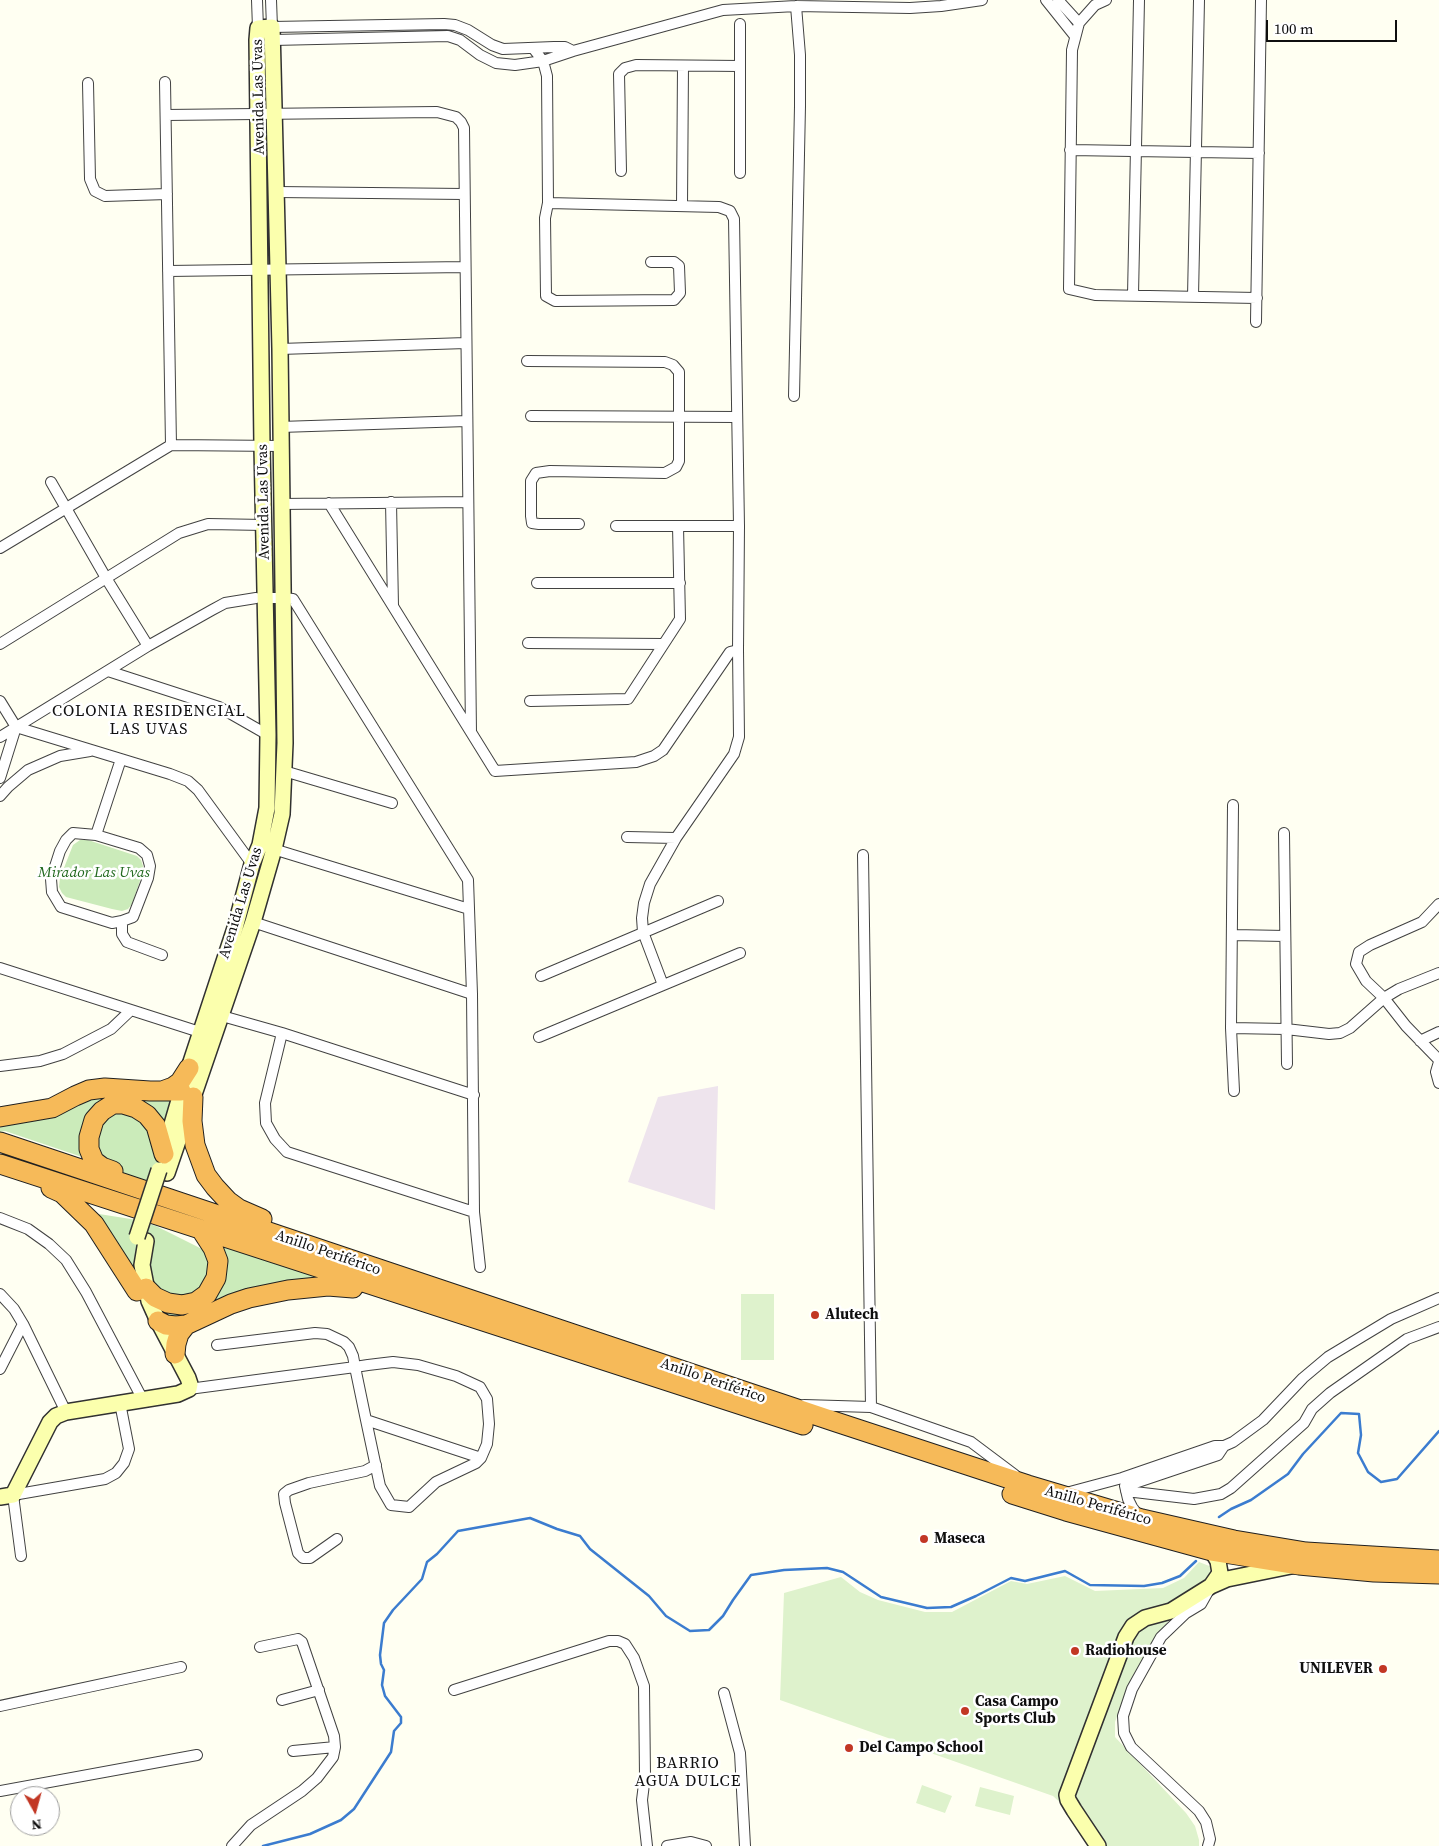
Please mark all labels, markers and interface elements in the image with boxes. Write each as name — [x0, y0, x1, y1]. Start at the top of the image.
scale bar — [1269, 10, 1400, 42]
text: 100 m — [1274, 18, 1314, 39]
street label: Avenida Las Uvas — [249, 39, 269, 155]
street label: Avenida Las Uvas — [254, 444, 274, 560]
district label: COLONIA RESIDENCIAL LAS UVAS — [50, 702, 248, 740]
street label: Avenida Las Uvas — [215, 845, 267, 961]
park label: Mirador Las Uvas — [38, 864, 150, 882]
street label: Anillo Periférico — [273, 1227, 383, 1279]
place label: Alutech — [825, 1306, 879, 1324]
marker: Alutech — [809, 1309, 821, 1321]
street label: Anillo Periférico — [658, 1355, 768, 1407]
street label: Anillo Periférico — [1043, 1482, 1153, 1530]
place label: Maseca — [934, 1530, 985, 1548]
marker: Maseca — [918, 1533, 930, 1545]
place label: Radiohouse — [1085, 1642, 1167, 1660]
marker: Radiohouse — [1069, 1645, 1081, 1657]
place label: UNILEVER — [1299, 1660, 1373, 1678]
marker: UNILEVER — [1377, 1663, 1389, 1675]
place label: Casa Campo Sports Club — [975, 1693, 1059, 1728]
marker: Casa Campo Sports Club — [959, 1705, 971, 1717]
place label: Del Campo School — [859, 1739, 983, 1757]
marker: Del Campo School — [843, 1742, 855, 1754]
district label: BARRIO AGUA DULCE — [633, 1754, 743, 1792]
north arrow — [10, 1786, 60, 1836]
text: N — [30, 1814, 43, 1835]

